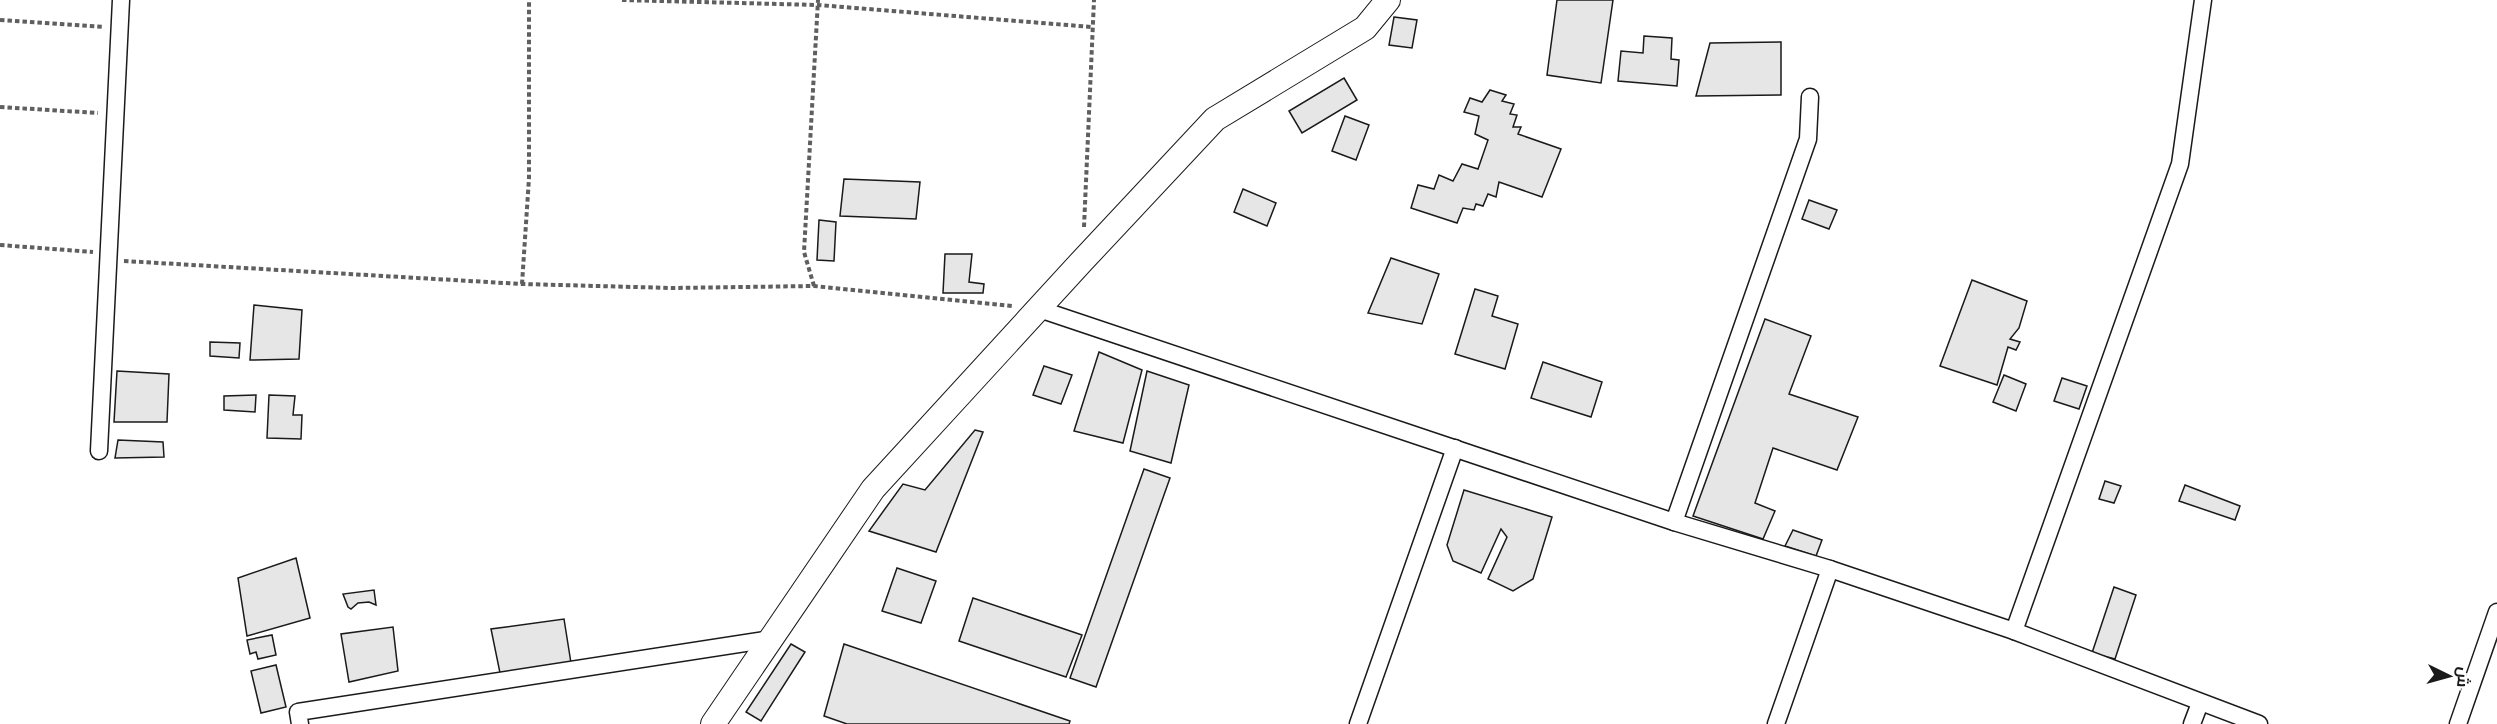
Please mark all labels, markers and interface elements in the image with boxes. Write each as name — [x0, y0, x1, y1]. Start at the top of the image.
north arrow — [2419, 646, 2479, 706]
text: ش — [2453, 666, 2475, 688]

